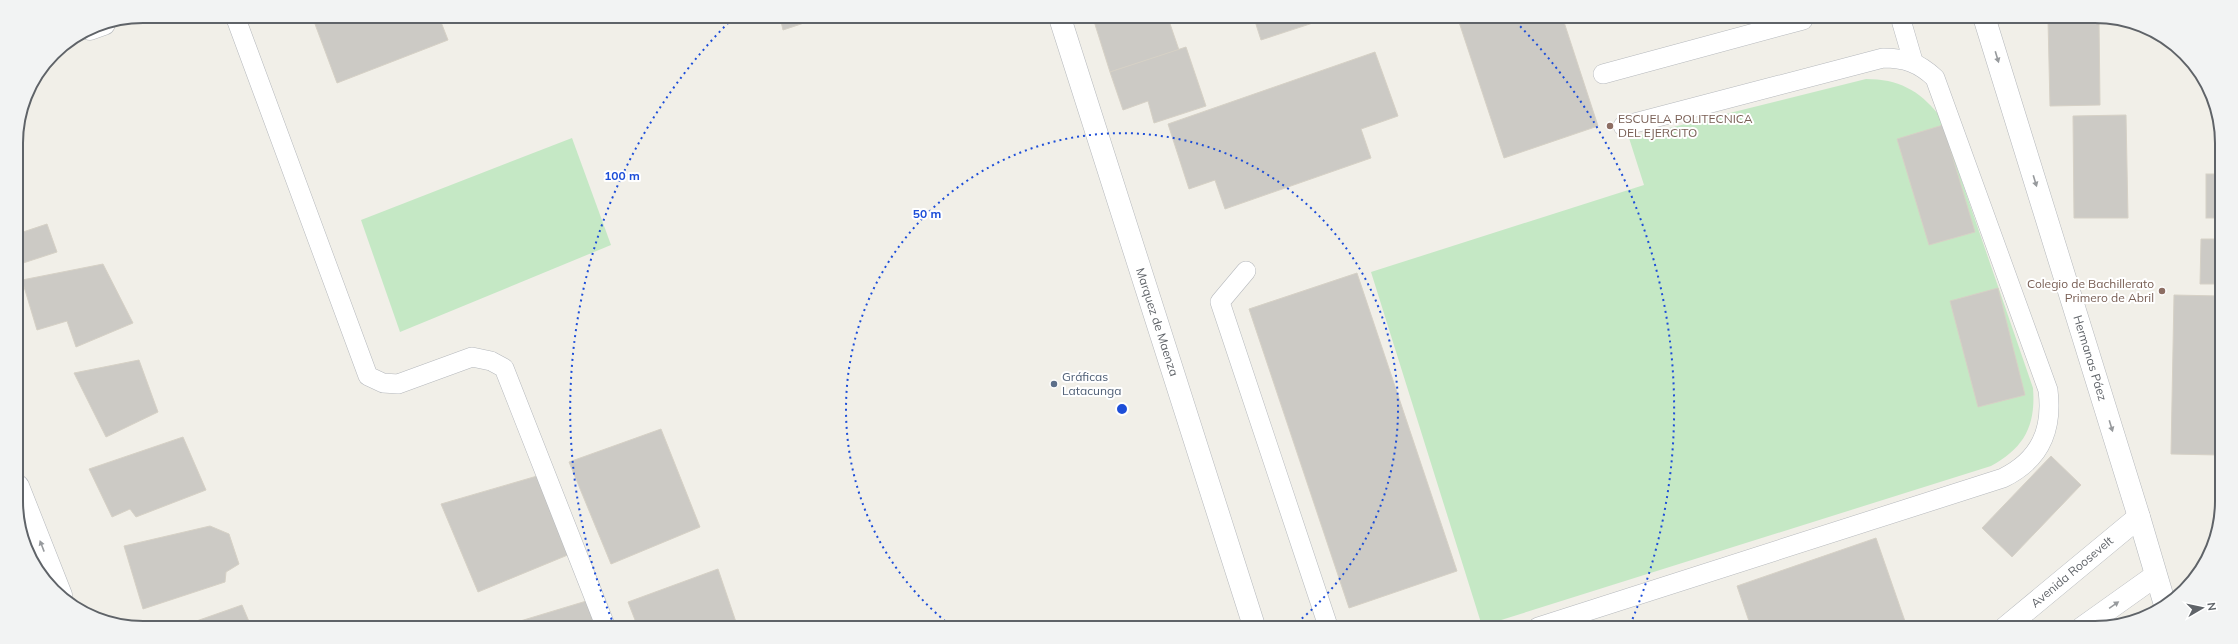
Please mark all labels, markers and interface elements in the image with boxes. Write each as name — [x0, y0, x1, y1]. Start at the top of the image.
one-way arrow — [1994, 52, 2000, 64]
place label: ESCUELA POLITECNICA DEL EJERCITO — [1618, 111, 1753, 140]
marker: ESCUELA POLITECNICA DEL EJERCITO — [1605, 121, 1615, 131]
text: 100 m — [604, 168, 640, 183]
one-way arrow — [2032, 176, 2038, 188]
text: 50 m — [913, 206, 941, 221]
street label: Marquez de Maenza — [1133, 266, 1182, 378]
place label: Colegio de Bachillerato Primero de Abril — [2027, 276, 2154, 305]
marker: Colegio de Bachillerato Primero de Abril — [2157, 286, 2167, 296]
street label: Hermanas Páez — [2070, 313, 2111, 403]
place label: Gráficas Latacunga — [1062, 369, 1121, 398]
marker: Gráficas Latacunga — [1049, 379, 1059, 389]
centre of rings — [1115, 402, 1129, 416]
one-way arrow — [2108, 420, 2114, 432]
street label: Avenida Roosevelt — [2027, 533, 2116, 610]
one-way arrow — [38, 540, 44, 552]
north arrow — [2182, 588, 2222, 628]
one-way arrow — [2108, 601, 2119, 609]
text: N — [2204, 601, 2219, 612]

